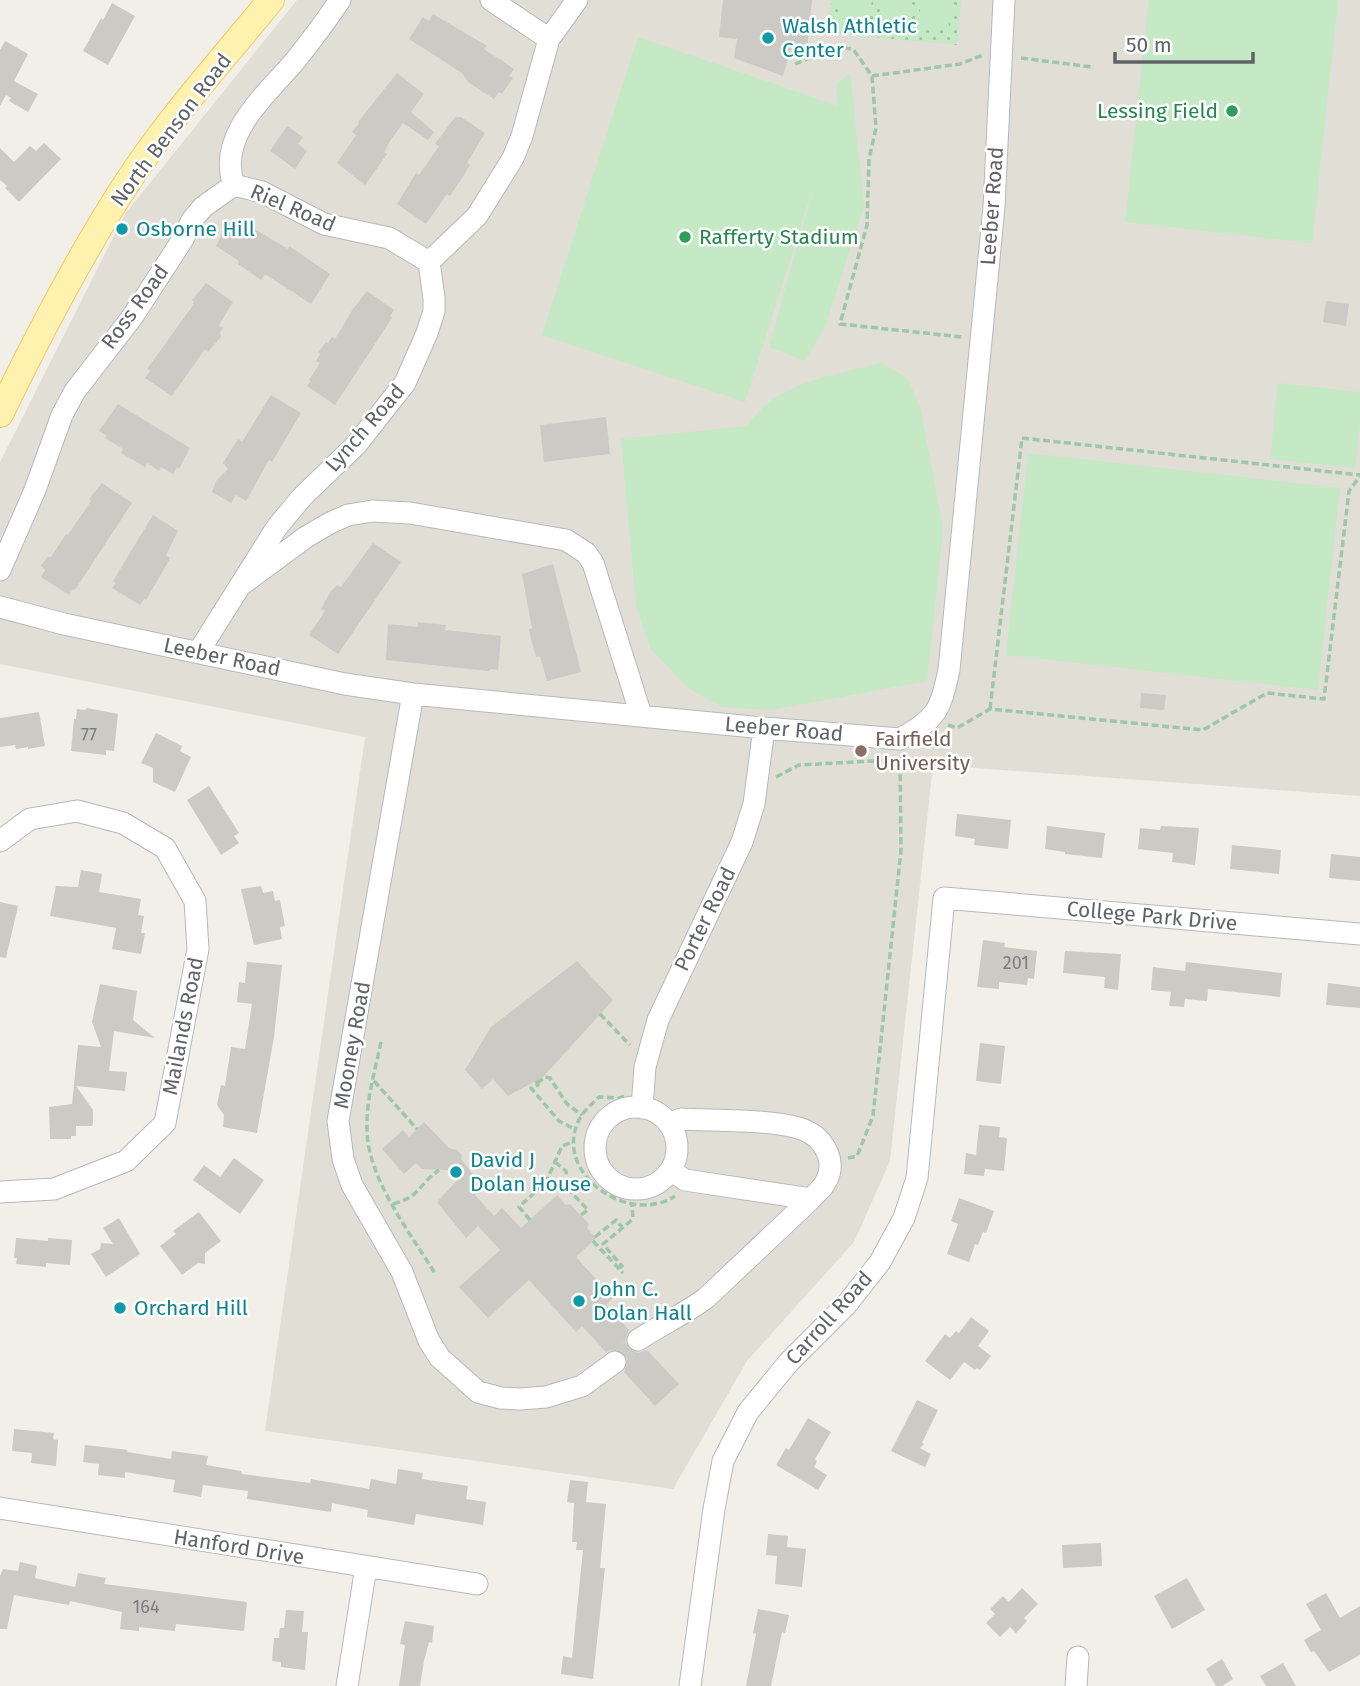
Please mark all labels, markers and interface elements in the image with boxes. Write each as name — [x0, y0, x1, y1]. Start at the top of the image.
place label: Walsh Athletic Center — [782, 13, 917, 63]
scale bar — [1115, 21, 1253, 65]
marker: Walsh Athletic Center — [760, 30, 776, 46]
text: 50 m — [1126, 32, 1172, 58]
street label: North Benson Road — [105, 48, 237, 212]
place label: Lessing Field — [1097, 98, 1218, 124]
marker: Lessing Field — [1224, 103, 1240, 119]
street label: Leeber Road — [975, 146, 1009, 266]
street label: Riel Road — [246, 178, 340, 238]
place label: Osborne Hill — [136, 216, 255, 242]
marker: Osborne Hill — [114, 221, 130, 237]
place label: Rafferty Stadium — [699, 224, 859, 250]
marker: Rafferty Stadium — [677, 229, 693, 245]
street label: Ross Road — [96, 260, 174, 354]
street label: Lynch Road — [320, 379, 410, 477]
street label: Leeber Road — [161, 632, 283, 682]
street label: Leeber Road — [724, 711, 844, 747]
house number: 77 — [81, 724, 97, 746]
place label: Fairfield University — [875, 726, 971, 776]
marker: Fairfield University — [853, 743, 869, 759]
street label: Porter Road — [669, 863, 741, 975]
street label: College Park Drive — [1066, 896, 1238, 936]
house number: 201 — [1003, 952, 1029, 974]
street label: Mailands Road — [157, 955, 209, 1097]
street label: Mooney Road — [328, 979, 376, 1111]
place label: David J Dolan House — [470, 1147, 591, 1197]
marker: David J Dolan House — [448, 1164, 464, 1180]
street label: Carroll Road — [780, 1266, 878, 1370]
place label: John C. Dolan Hall — [593, 1276, 692, 1326]
marker: John C. Dolan Hall — [571, 1293, 587, 1309]
place label: Orchard Hill — [134, 1295, 248, 1321]
marker: Orchard Hill — [112, 1300, 128, 1316]
street label: Hanford Drive — [172, 1524, 306, 1570]
house number: 164 — [133, 1596, 160, 1618]

